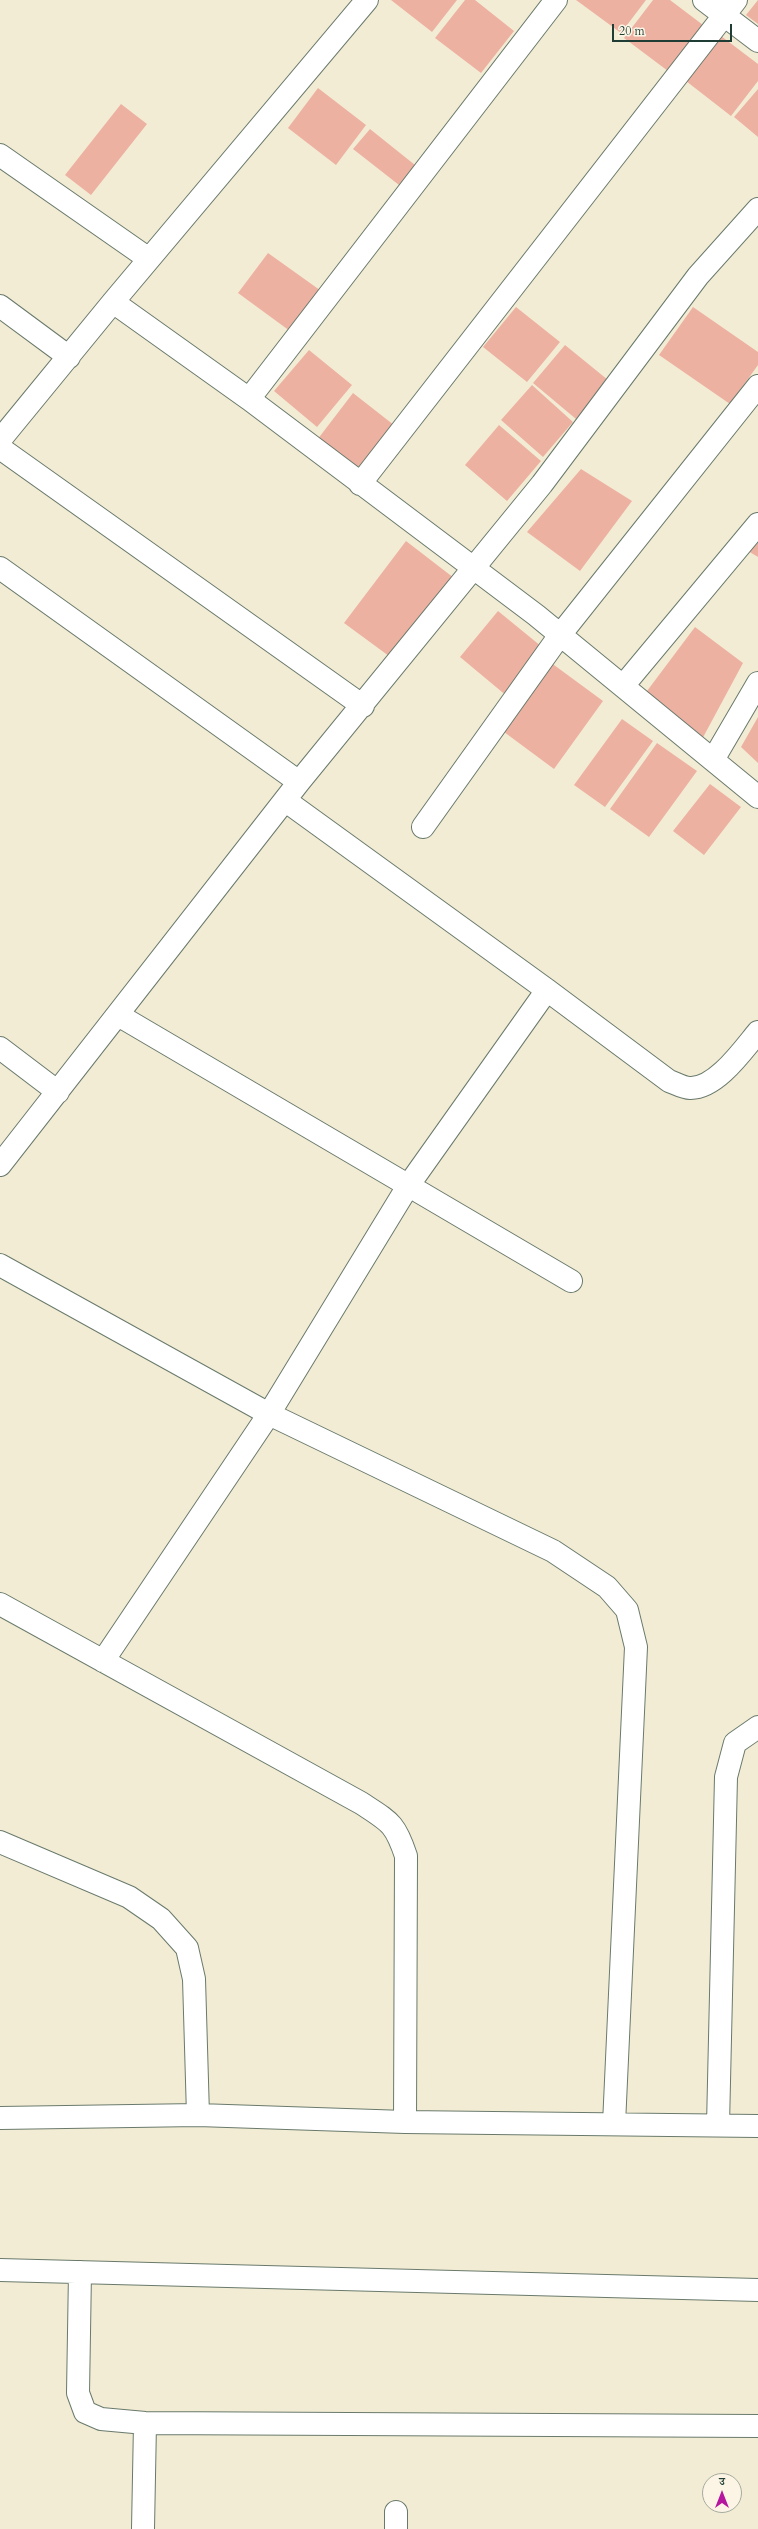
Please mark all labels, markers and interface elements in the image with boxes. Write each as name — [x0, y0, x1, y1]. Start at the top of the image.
scale bar — [614, 16, 734, 42]
text: 20 m — [619, 23, 645, 39]
north arrow — [702, 2473, 742, 2513]
text: उ — [719, 2474, 725, 2489]

